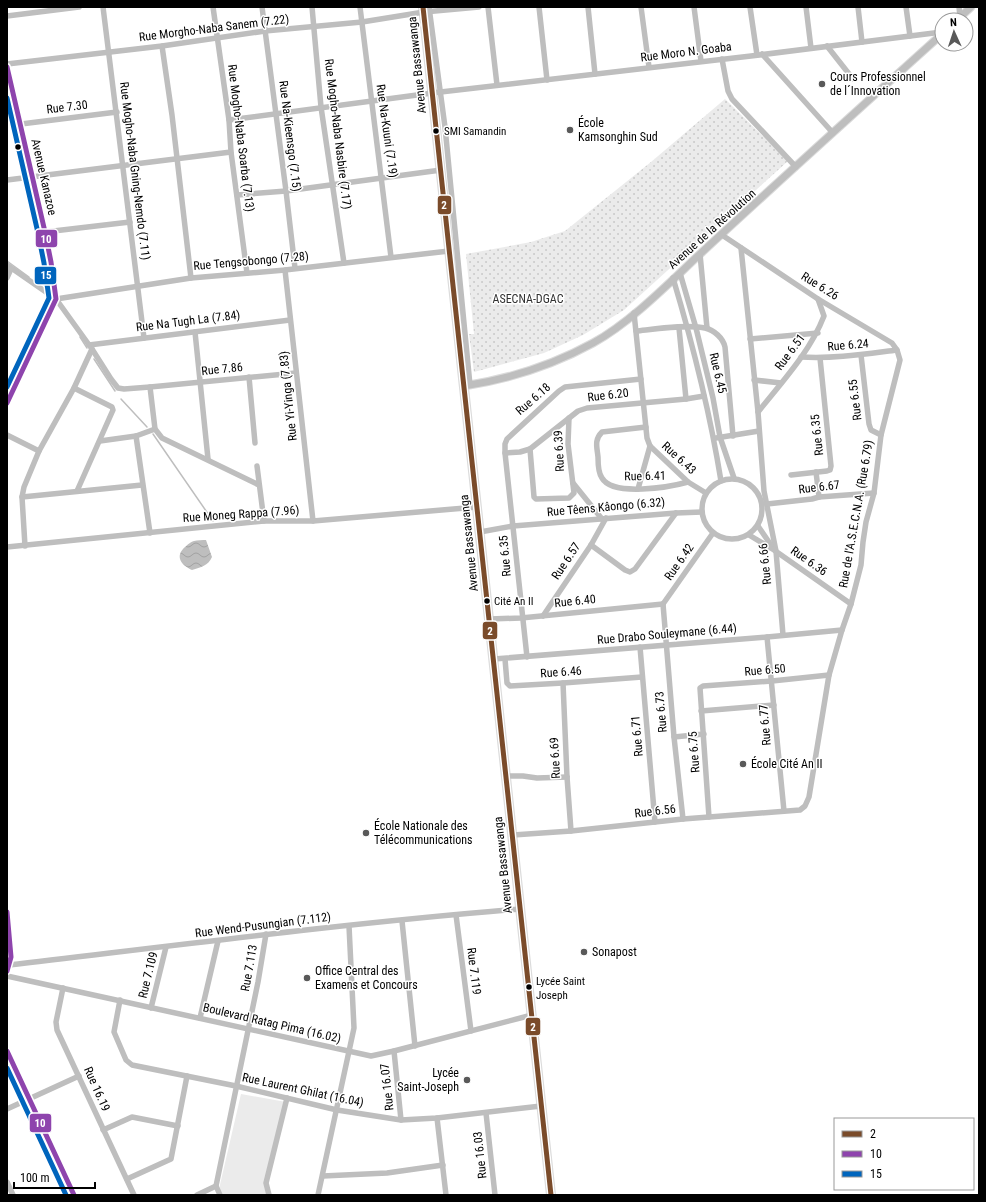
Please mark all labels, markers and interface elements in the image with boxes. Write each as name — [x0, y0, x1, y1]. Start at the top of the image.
street label: Rue Morgho-Naba Sanem (7.22) — [138, 12, 290, 44]
north arrow — [934, 12, 974, 52]
street label: Avenue Bassawanga — [405, 16, 429, 114]
text: N — [950, 16, 957, 29]
street label: Rue Moro N. Goaba — [640, 39, 733, 65]
street label: Rue Mogho-Naba Nasbire (7.17) — [322, 58, 354, 210]
street label: Rue Mogho-Naba Soarba (7.13) — [225, 63, 257, 213]
place label: Cours Professionnel de l´Innovation — [830, 70, 926, 98]
marker: Cours Professionnel de l´Innovation — [817, 79, 827, 89]
street label: Rue Na-Kieensgo (7.15) — [276, 80, 304, 192]
street label: Rue Mogho-Naba Gning-Nemdo (7.11) — [117, 81, 153, 261]
street label: Rue Na-Kuuni (7.19) — [373, 83, 401, 179]
street label: Rue 7.30 — [46, 98, 89, 116]
place label: École Kamsonghin Sud — [578, 115, 658, 144]
place label: SMI Samandin — [444, 125, 506, 138]
marker: École Kamsonghin Sud — [565, 125, 575, 135]
marker: SMI Samandin — [431, 126, 441, 136]
street label: Avenue Kanazoe — [28, 137, 60, 217]
unlabelled marker — [13, 142, 23, 152]
street label: Avenue de la Révolution — [665, 186, 759, 272]
line badge: 2 — [437, 195, 452, 215]
text: 2 — [441, 199, 447, 212]
line badge: 10 — [35, 229, 58, 248]
text: 10 — [40, 233, 52, 246]
street label: Rue Tengsobongo (7.28) — [193, 249, 309, 273]
line badge: 15 — [34, 266, 57, 285]
text: 15 — [40, 269, 52, 282]
street label: Rue 6.26 — [799, 269, 841, 303]
park label: ASECNA-DGAC — [493, 292, 564, 306]
street label: Rue Na Tugh La (7.84) — [135, 308, 241, 334]
street label: Rue 6.51 — [772, 331, 808, 373]
street label: Rue 6.24 — [827, 336, 869, 354]
street label: Rue Yi-Yinga (7.83) — [276, 350, 300, 442]
street label: Rue 6.45 — [707, 351, 730, 395]
street label: Rue 7.86 — [201, 360, 243, 378]
street label: Rue 6.55 — [846, 378, 864, 421]
street label: Rue 6.18 — [513, 380, 553, 418]
street label: Rue 6.20 — [587, 386, 630, 404]
street label: Rue 6.35 — [808, 414, 826, 456]
street label: Rue 6.39 — [551, 430, 567, 472]
street label: Rue 6.43 — [659, 439, 699, 477]
street label: Rue de l'A.S.E.C.N.A. (Rue 6.79) — [836, 439, 876, 589]
street label: Rue 6.41 — [624, 469, 666, 483]
street label: Rue 6.67 — [798, 478, 841, 496]
street label: Avenue Bassawanga — [457, 494, 481, 592]
street label: Rue Têens Kâongo (6.32) — [546, 495, 666, 519]
street label: Rue Moneg Rappa (7.96) — [182, 503, 300, 525]
street label: Rue 6.35 — [496, 535, 514, 577]
street label: Rue 6.57 — [549, 540, 583, 582]
street label: Rue 6.42 — [661, 541, 697, 583]
street label: Rue 6.66 — [756, 543, 774, 585]
street label: Rue 6.36 — [788, 543, 830, 579]
street label: Rue 6.40 — [554, 592, 596, 610]
place label: Cité An II — [494, 595, 533, 608]
marker: Cité An II — [482, 596, 492, 606]
line badge: 2 — [482, 621, 498, 640]
street label: Rue Drabo Souleymane (6.44) — [597, 621, 737, 647]
text: 2 — [487, 625, 493, 638]
street label: Rue 6.50 — [744, 661, 786, 679]
street label: Rue 6.46 — [540, 664, 582, 680]
street label: Rue 6.73 — [652, 691, 670, 733]
street label: Rue 6.77 — [756, 704, 774, 746]
street label: Rue 6.71 — [628, 715, 646, 757]
street label: Rue 6.75 — [686, 731, 702, 773]
street label: Rue 6.69 — [547, 737, 563, 779]
place label: École Cité An II — [751, 756, 823, 771]
marker: École Cité An II — [738, 759, 748, 769]
street label: Rue 6.56 — [634, 802, 677, 820]
street label: Avenue Bassawanga — [491, 816, 515, 914]
place label: École Nationale des Télécommunications — [374, 818, 473, 847]
marker: École Nationale des Télécommunications — [361, 828, 371, 838]
street label: Rue Wend-Pusungian (7.112) — [194, 910, 332, 940]
street label: Rue 7.113 — [238, 943, 260, 993]
place label: Sonapost — [592, 945, 637, 959]
street label: Rue 7.119 — [464, 947, 484, 995]
marker: Sonapost — [579, 947, 589, 957]
street label: Rue 7.109 — [135, 950, 161, 1000]
place label: Office Central des Examens et Concours — [315, 964, 418, 992]
marker: Office Central des Examens et Concours — [302, 973, 312, 983]
place label: Lycée Saint Joseph — [536, 975, 585, 1002]
marker: Lycée Saint Joseph — [524, 982, 534, 992]
street label: Boulevard Ratag Pima (16.02) — [202, 1000, 342, 1046]
line badge: 2 — [525, 1017, 541, 1036]
text: 2 — [530, 1021, 536, 1034]
street label: Rue 16.07 — [378, 1063, 396, 1111]
street label: Rue 16.19 — [81, 1064, 113, 1114]
place label: Lycée Saint-Joseph — [397, 1066, 459, 1094]
street label: Rue Laurent Ghilat (16.04) — [241, 1070, 365, 1110]
marker: Lycée Saint-Joseph — [462, 1075, 472, 1085]
line badge: 10 — [29, 1113, 52, 1133]
text: 10 — [34, 1117, 46, 1130]
legend — [834, 1118, 974, 1190]
text: 2 — [870, 1127, 876, 1141]
street label: Rue 16.03 — [471, 1131, 489, 1179]
text: 10 — [870, 1147, 882, 1161]
scale bar — [14, 1164, 95, 1190]
text: 15 — [870, 1167, 882, 1181]
text: 100 m — [20, 1171, 50, 1185]

